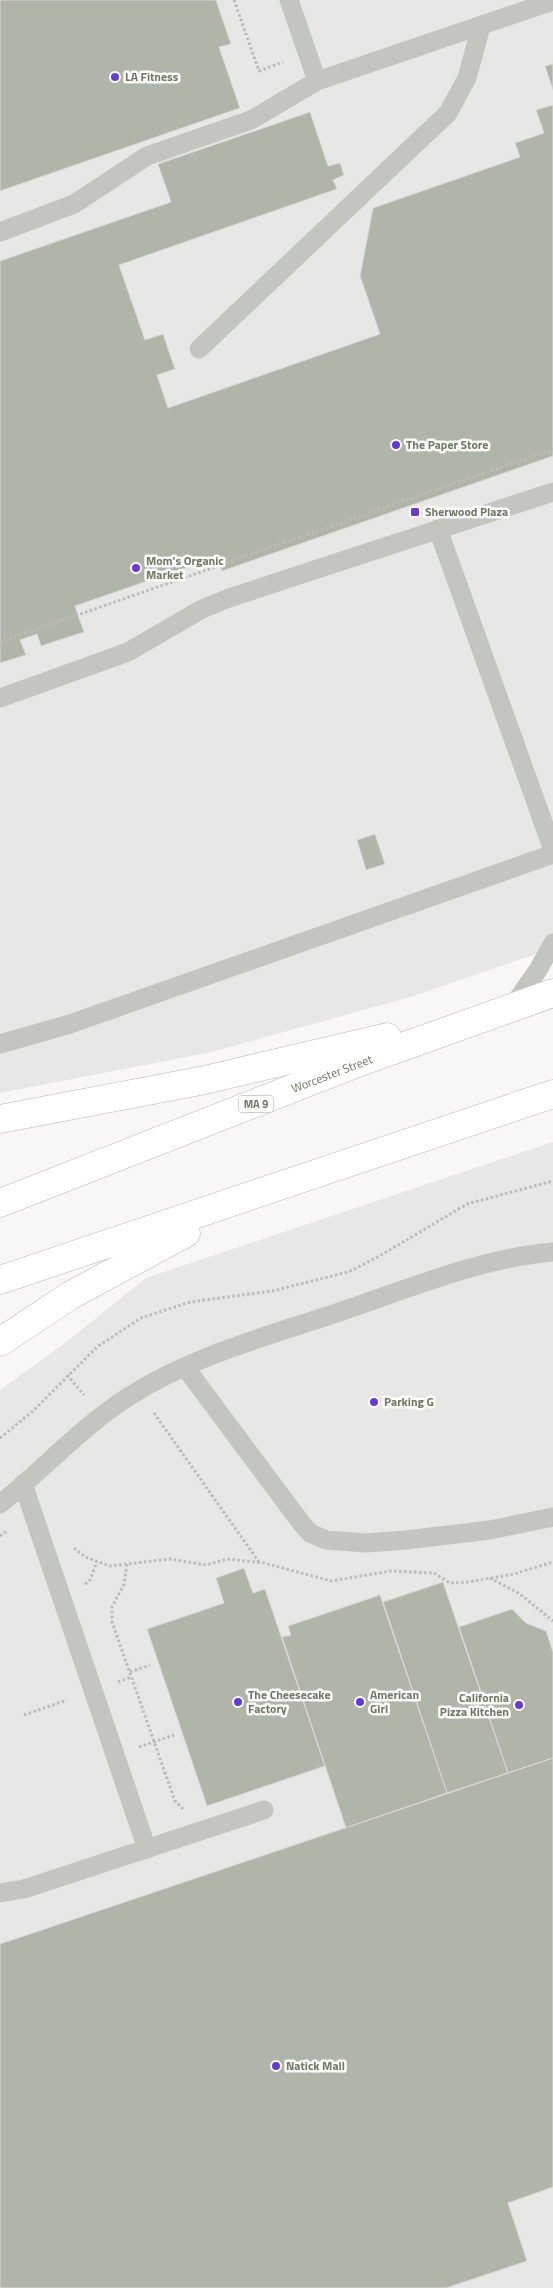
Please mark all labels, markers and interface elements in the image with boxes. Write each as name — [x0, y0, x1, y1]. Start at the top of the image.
place label: LA Fitness — [125, 67, 179, 86]
marker: LA Fitness — [109, 71, 121, 83]
place label: The Paper Store — [406, 435, 488, 454]
marker: The Paper Store — [390, 439, 402, 451]
place label: Sherwood Plaza — [425, 502, 508, 521]
marker: Sherwood Plaza — [409, 506, 421, 518]
place label: Mom's Organic Market — [146, 551, 224, 584]
marker: Mom's Organic Market — [130, 562, 142, 574]
street label: Worcester Street — [288, 1049, 376, 1098]
road number: MA 9 — [238, 1096, 274, 1112]
place label: Parking G — [384, 1392, 434, 1411]
marker: Parking G — [368, 1396, 380, 1408]
place label: The Cheesecake Factory — [248, 1685, 331, 1718]
place label: American Girl — [370, 1685, 419, 1718]
place label: California Pizza Kitchen — [440, 1688, 509, 1721]
marker: The Cheesecake Factory — [232, 1696, 244, 1708]
marker: American Girl — [354, 1696, 366, 1708]
marker: California Pizza Kitchen — [513, 1699, 525, 1711]
place label: Natick Mall — [286, 2056, 345, 2075]
marker: Natick Mall — [270, 2060, 282, 2072]

